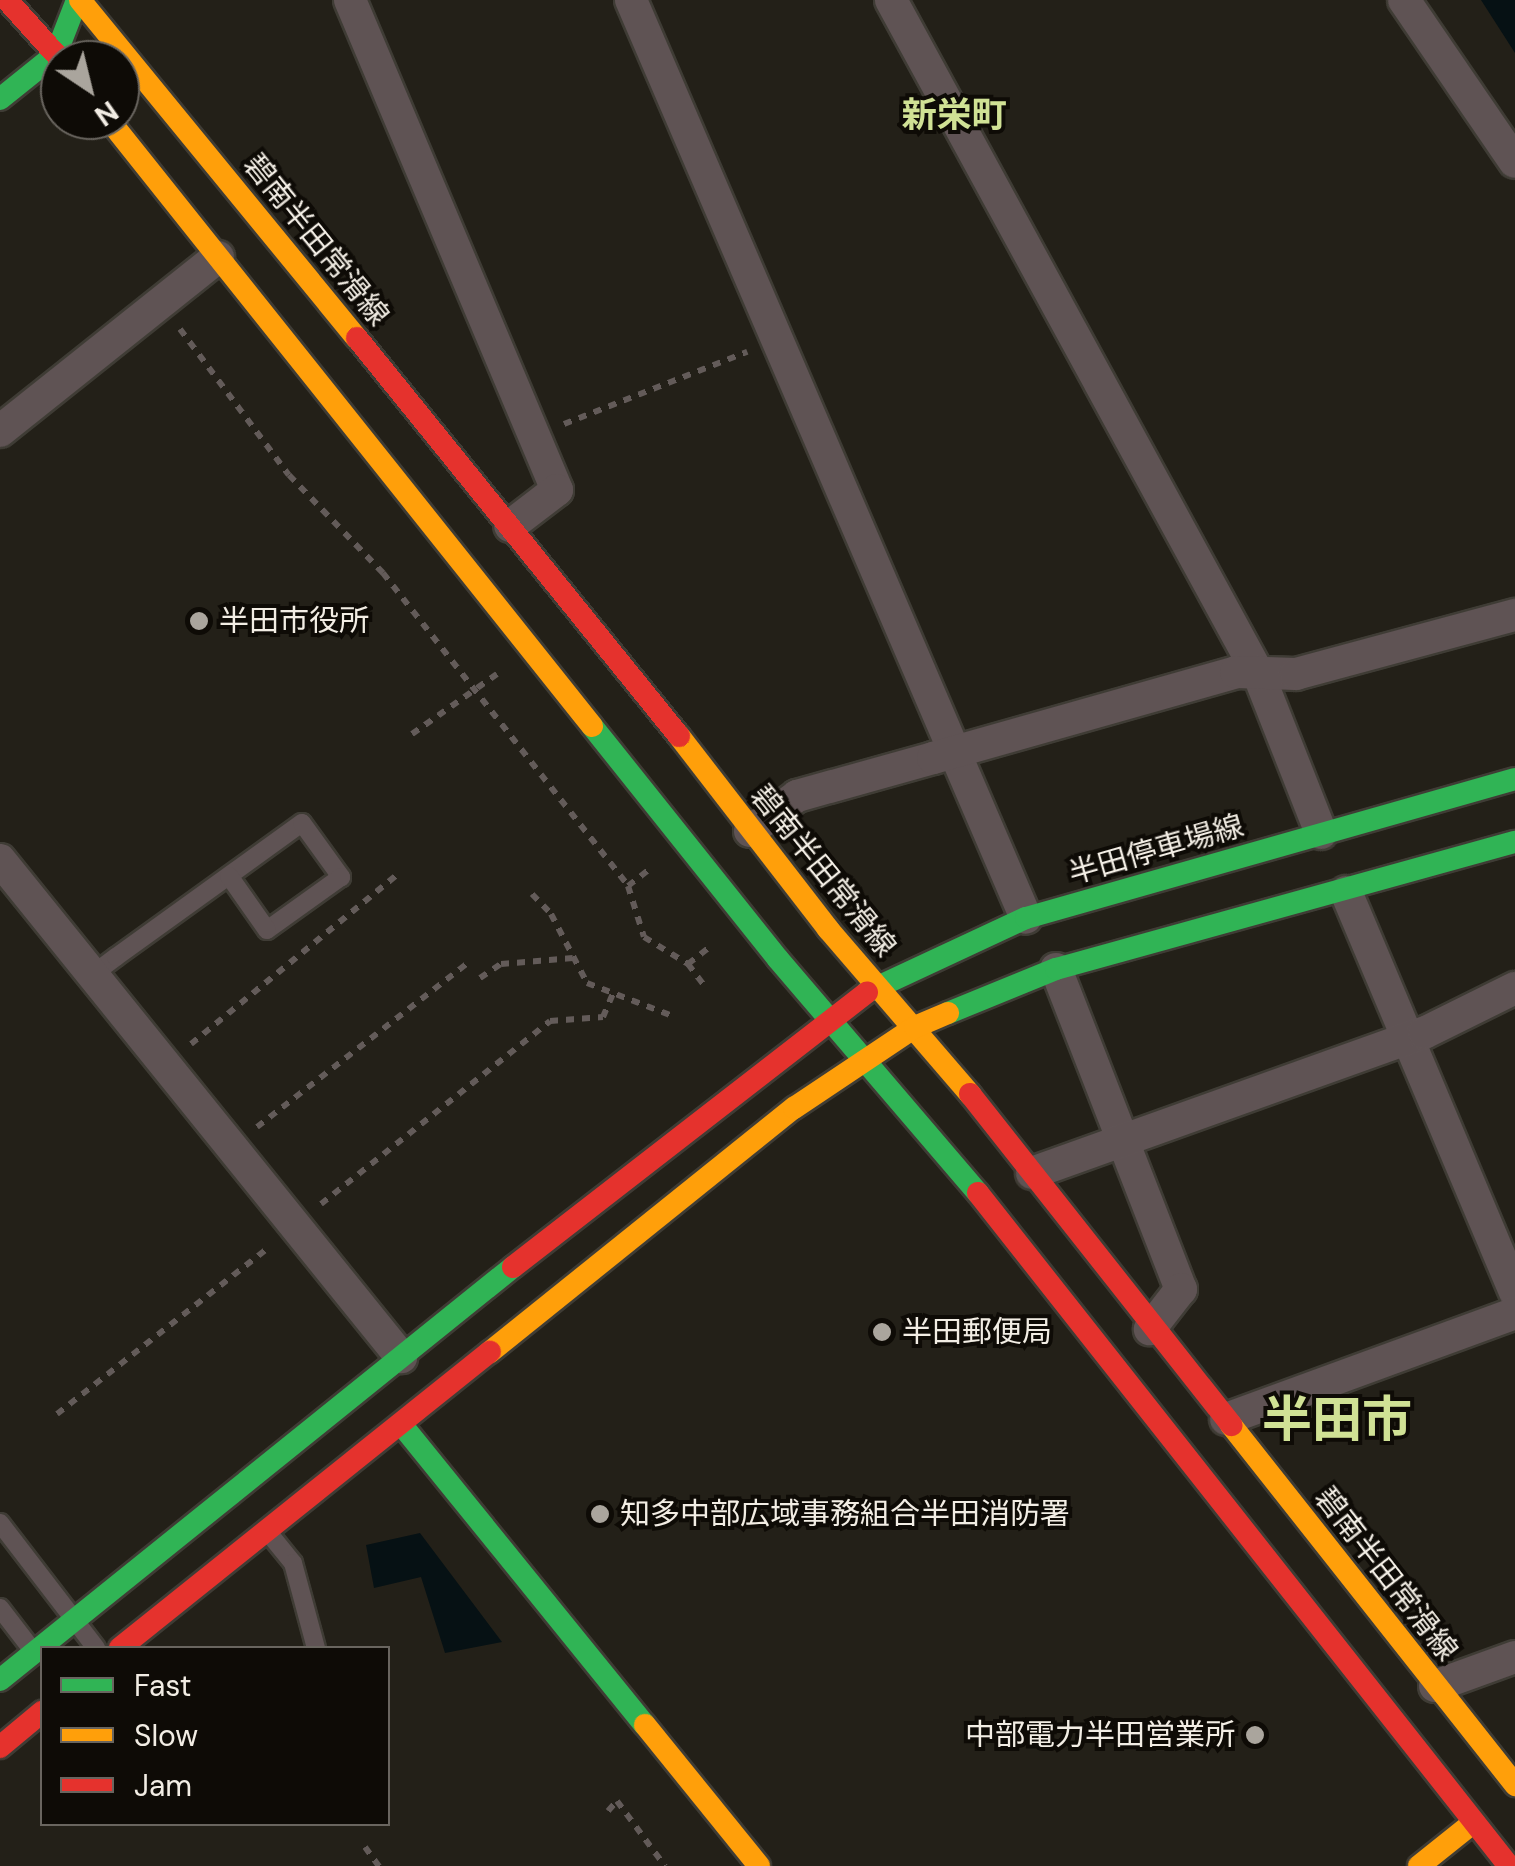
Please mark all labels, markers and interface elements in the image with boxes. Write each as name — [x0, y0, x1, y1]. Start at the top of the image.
north arrow — [40, 40, 140, 140]
text: N — [87, 92, 125, 134]
district label: 新栄町 — [902, 94, 1006, 136]
street label: 碧南半田常滑線 — [236, 147, 396, 333]
place label: 半田市役所 — [219, 603, 369, 639]
marker: 半田市役所 — [188, 610, 210, 632]
street label: 碧南半田常滑線 — [743, 778, 903, 964]
street label: 半田停車場線 — [1065, 808, 1247, 892]
place label: 半田郵便局 — [902, 1314, 1052, 1350]
marker: 半田郵便局 — [871, 1321, 893, 1343]
district label: 半田市 — [1262, 1391, 1412, 1451]
street label: 碧南半田常滑線 — [1307, 1480, 1465, 1668]
place label: 知多中部広域事務組合半田消防署 — [620, 1496, 1070, 1532]
marker: 知多中部広域事務組合半田消防署 — [589, 1503, 611, 1525]
legend — [40, 1646, 390, 1826]
text: Fast — [134, 1666, 192, 1705]
text: Slow — [134, 1716, 198, 1755]
place label: 中部電力半田営業所 — [965, 1717, 1235, 1753]
marker: 中部電力半田営業所 — [1244, 1724, 1266, 1746]
text: Jam — [134, 1766, 192, 1805]

